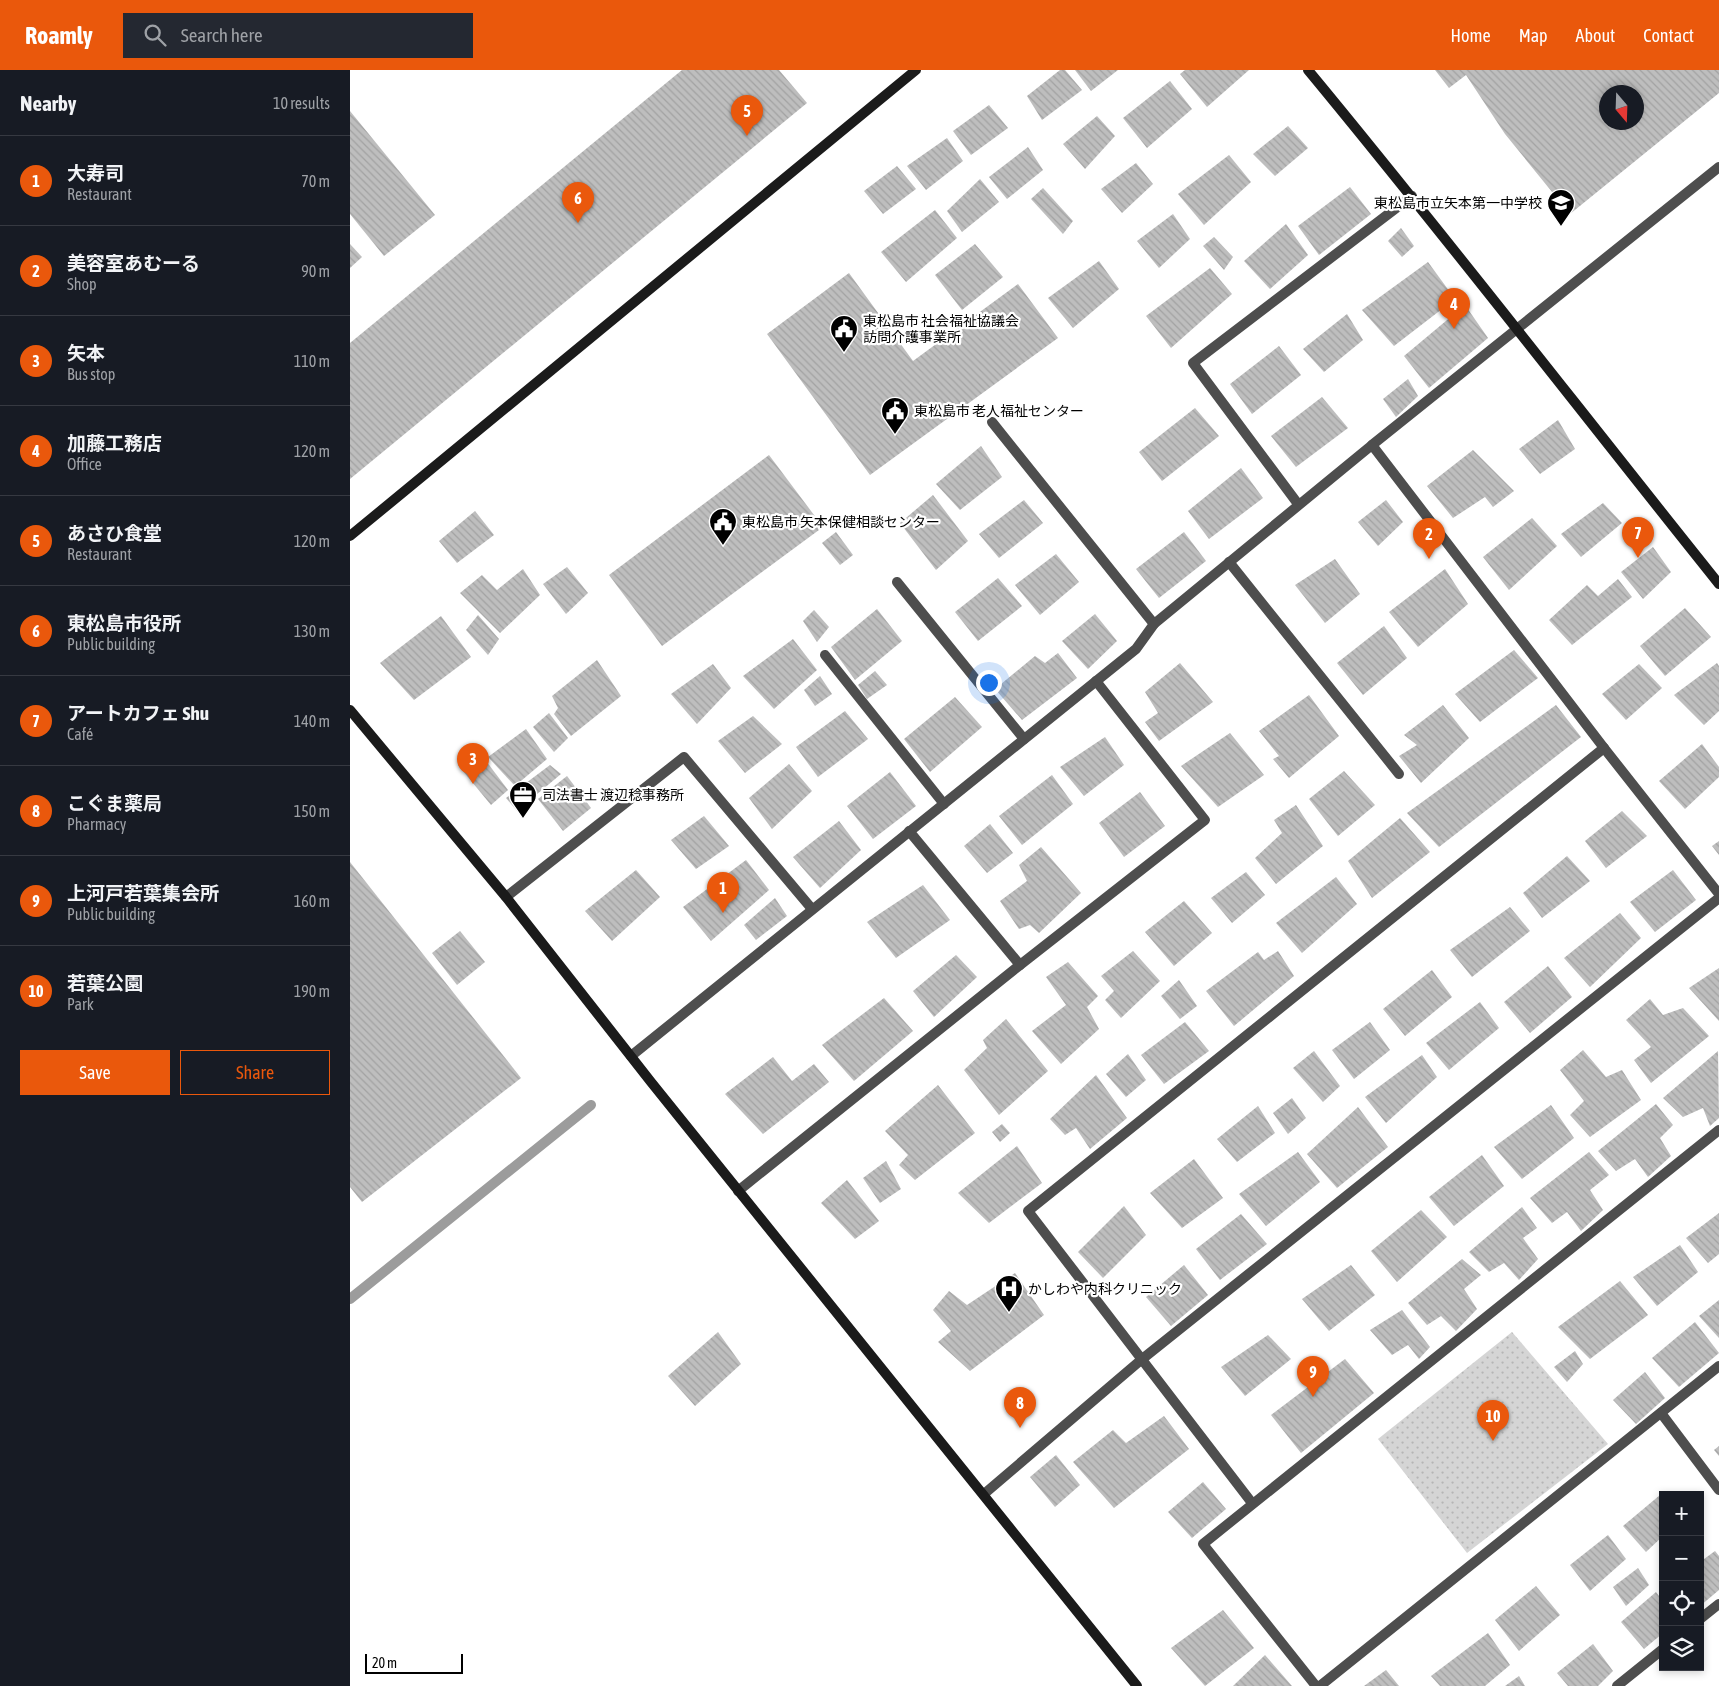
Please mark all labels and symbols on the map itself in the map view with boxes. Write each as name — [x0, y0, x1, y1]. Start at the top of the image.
north arrow — [1599, 85, 1644, 130]
pin: 5 — [731, 95, 763, 136]
pin: 6 — [562, 182, 594, 223]
school or university icon: 東松島市立矢本第一中学校 — [1546, 188, 1576, 227]
place label: 東松島市立矢本第一中学校 — [1374, 195, 1542, 211]
pin: 4 — [1438, 288, 1470, 329]
place label: 東松島市 社会福祉協議会 訪問介護事業所 — [863, 313, 1019, 345]
public building icon: 東松島市 社会福祉協議会 訪問介護事業所 — [829, 314, 859, 353]
public building icon: 東松島市 老人福祉センター — [880, 396, 910, 435]
place label: 東松島市 老人福祉センター — [914, 403, 1084, 419]
public building icon: 東松島市 矢本保健相談センター — [708, 507, 738, 546]
place label: 東松島市 矢本保健相談センター — [742, 514, 940, 530]
pin: 7 — [1622, 517, 1654, 558]
pin: 2 — [1413, 518, 1445, 559]
your location — [976, 670, 1002, 696]
pin: 3 — [457, 743, 489, 784]
office icon: 司法書士 渡辺稔事務所 — [508, 780, 538, 819]
place label: 司法書士 渡辺稔事務所 — [542, 787, 684, 803]
pin: 1 — [707, 872, 739, 913]
hospital icon: かしわや内科クリニック — [994, 1274, 1024, 1313]
place label: かしわや内科クリニック — [1028, 1281, 1182, 1297]
pin: 9 — [1297, 1356, 1329, 1397]
pin: 8 — [1004, 1387, 1036, 1428]
pin: 10 — [1477, 1400, 1509, 1441]
scale bar — [365, 1651, 462, 1674]

